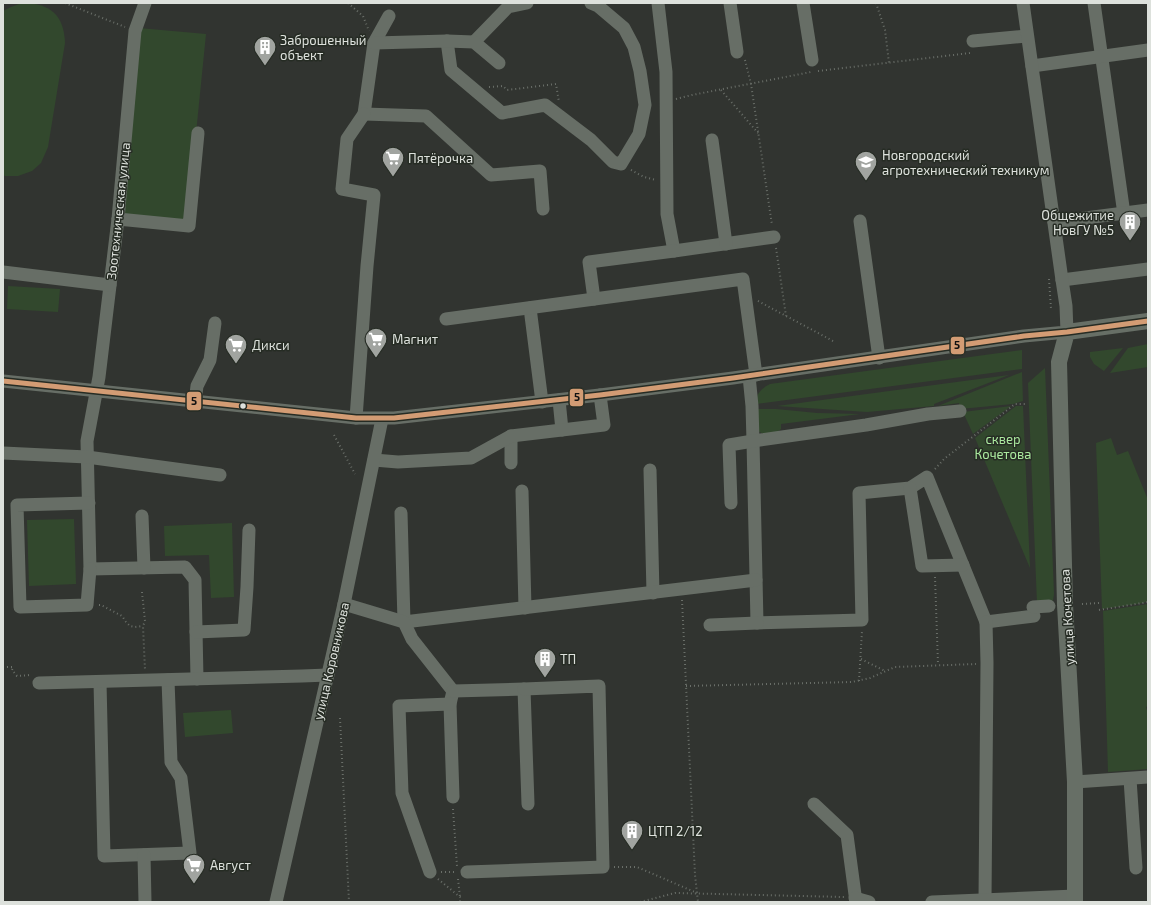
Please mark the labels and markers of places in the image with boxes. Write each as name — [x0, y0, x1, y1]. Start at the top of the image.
place label: Заброшенный объект — [280, 32, 366, 63]
building icon: Заброшенный объект — [252, 34, 278, 67]
supermarket icon: Пятёрочка — [380, 145, 406, 178]
place label: Новгородский агротехнический техникум — [882, 147, 1050, 178]
school or university icon: Новгородский агротехнический техникум — [853, 149, 879, 182]
place label: Пятёрочка — [408, 150, 473, 166]
place label: Общежитие НовГУ №5 — [1041, 207, 1114, 238]
building icon: Общежитие НовГУ №5 — [1117, 209, 1143, 242]
supermarket icon: Магнит — [363, 326, 389, 359]
place label: Магнит — [392, 331, 439, 347]
supermarket icon: Дикси — [223, 332, 249, 365]
place label: Дикси — [252, 337, 290, 353]
unlabelled marker — [238, 401, 248, 411]
building icon: ТП — [532, 646, 558, 679]
place label: ТП — [560, 651, 576, 667]
building icon: ЦТП 2/12 — [619, 818, 645, 851]
place label: ЦТП 2/12 — [648, 823, 703, 839]
supermarket icon: Август — [181, 852, 207, 885]
place label: Август — [210, 857, 252, 873]

